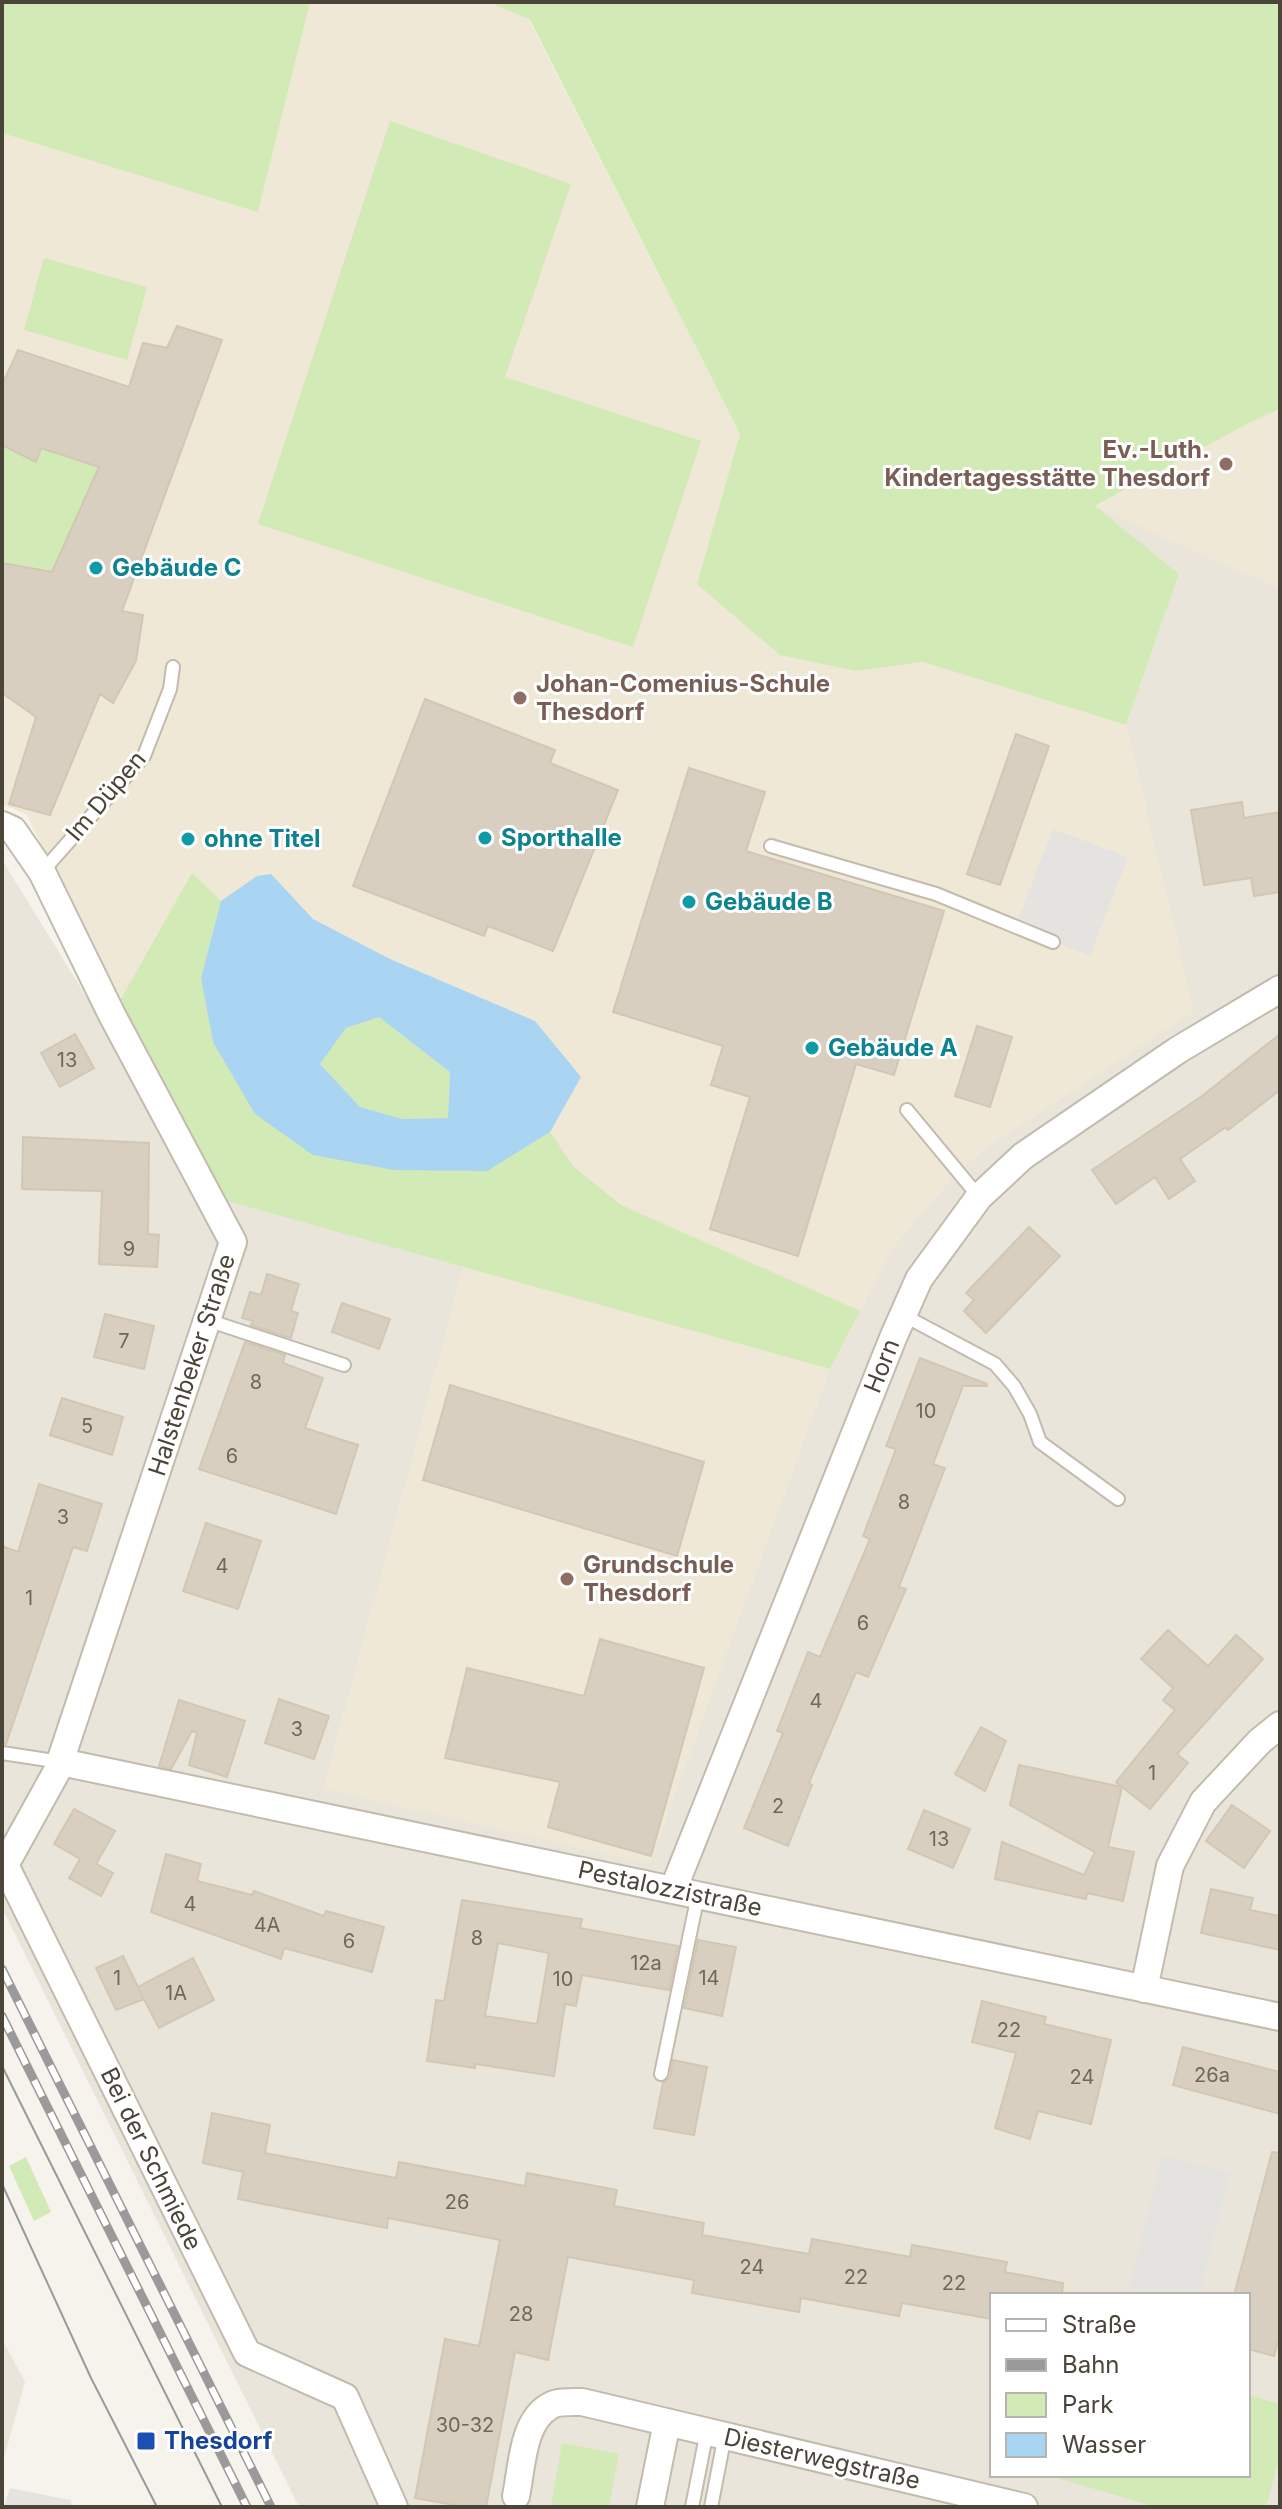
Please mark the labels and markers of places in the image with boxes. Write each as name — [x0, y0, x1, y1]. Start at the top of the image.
place label: Ev.-Luth. Kindertagesstätte Thesdorf — [885, 435, 1210, 492]
marker: Ev.-Luth. Kindertagesstätte Thesdorf — [1217, 455, 1235, 473]
place label: Gebäude C — [112, 553, 241, 582]
marker: Gebäude C — [87, 559, 105, 577]
place label: Johan-Comenius-Schule Thesdorf — [536, 669, 830, 726]
marker: Johan-Comenius-Schule Thesdorf — [511, 689, 529, 707]
place label: Sporthalle — [501, 823, 622, 852]
place label: ohne Titel — [204, 824, 320, 853]
marker: Sporthalle — [476, 829, 494, 847]
marker: ohne Titel — [179, 830, 197, 848]
place label: Gebäude B — [705, 887, 833, 916]
marker: Gebäude B — [680, 893, 698, 911]
place label: Gebäude A — [828, 1033, 958, 1062]
marker: Gebäude A — [803, 1039, 821, 1057]
place label: Grundschule Thesdorf — [583, 1550, 734, 1607]
marker: Grundschule Thesdorf — [558, 1570, 576, 1588]
place label: Thesdorf — [164, 2426, 273, 2455]
marker: Thesdorf — [135, 2430, 157, 2452]

